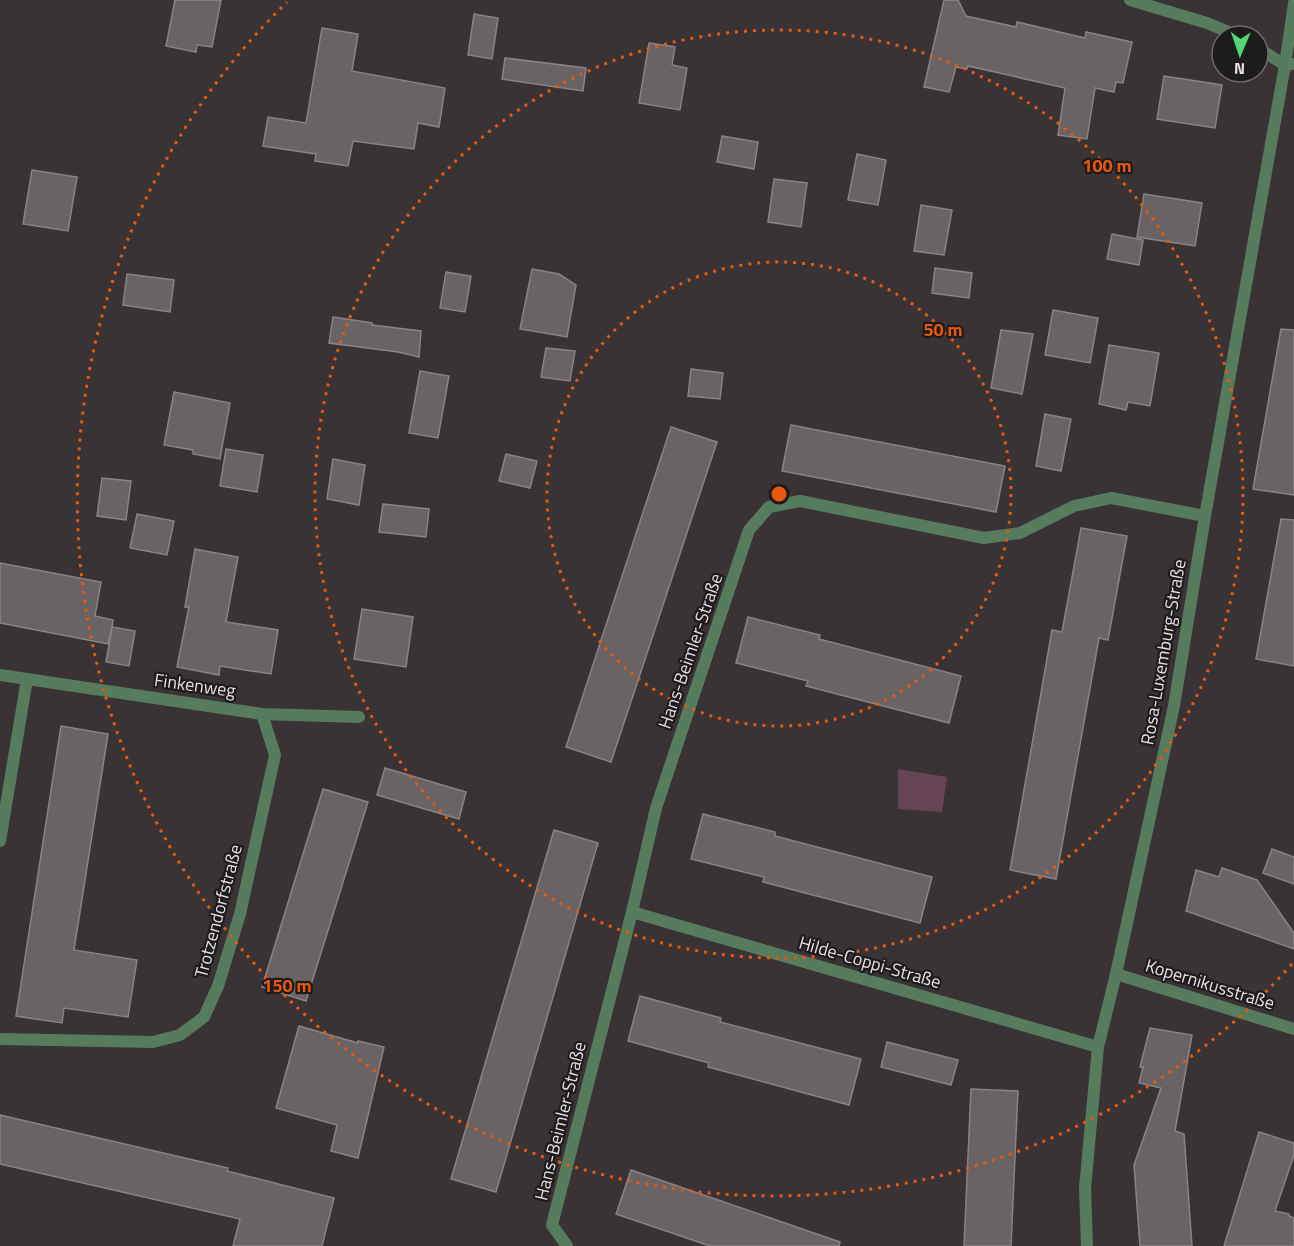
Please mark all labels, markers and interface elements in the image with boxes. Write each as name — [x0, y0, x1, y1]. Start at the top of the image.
north arrow — [1210, 24, 1270, 84]
text: N — [1234, 57, 1245, 81]
text: 100 m — [1082, 152, 1132, 179]
text: 50 m — [923, 316, 963, 343]
centre of rings — [769, 484, 789, 504]
street label: Rosa-Luxemburg-Straße — [1133, 557, 1193, 747]
street label: Hans-Beimler-Straße — [651, 570, 729, 732]
street label: Finkenweg — [152, 666, 238, 704]
street label: Trotzendorfstraße — [187, 841, 249, 981]
street label: Hilde-Coppi-Straße — [796, 929, 944, 995]
street label: Kopernikusstraße — [1142, 952, 1278, 1016]
text: 150 m — [262, 972, 312, 999]
street label: Hans-Beimler-Straße — [527, 1039, 593, 1203]

